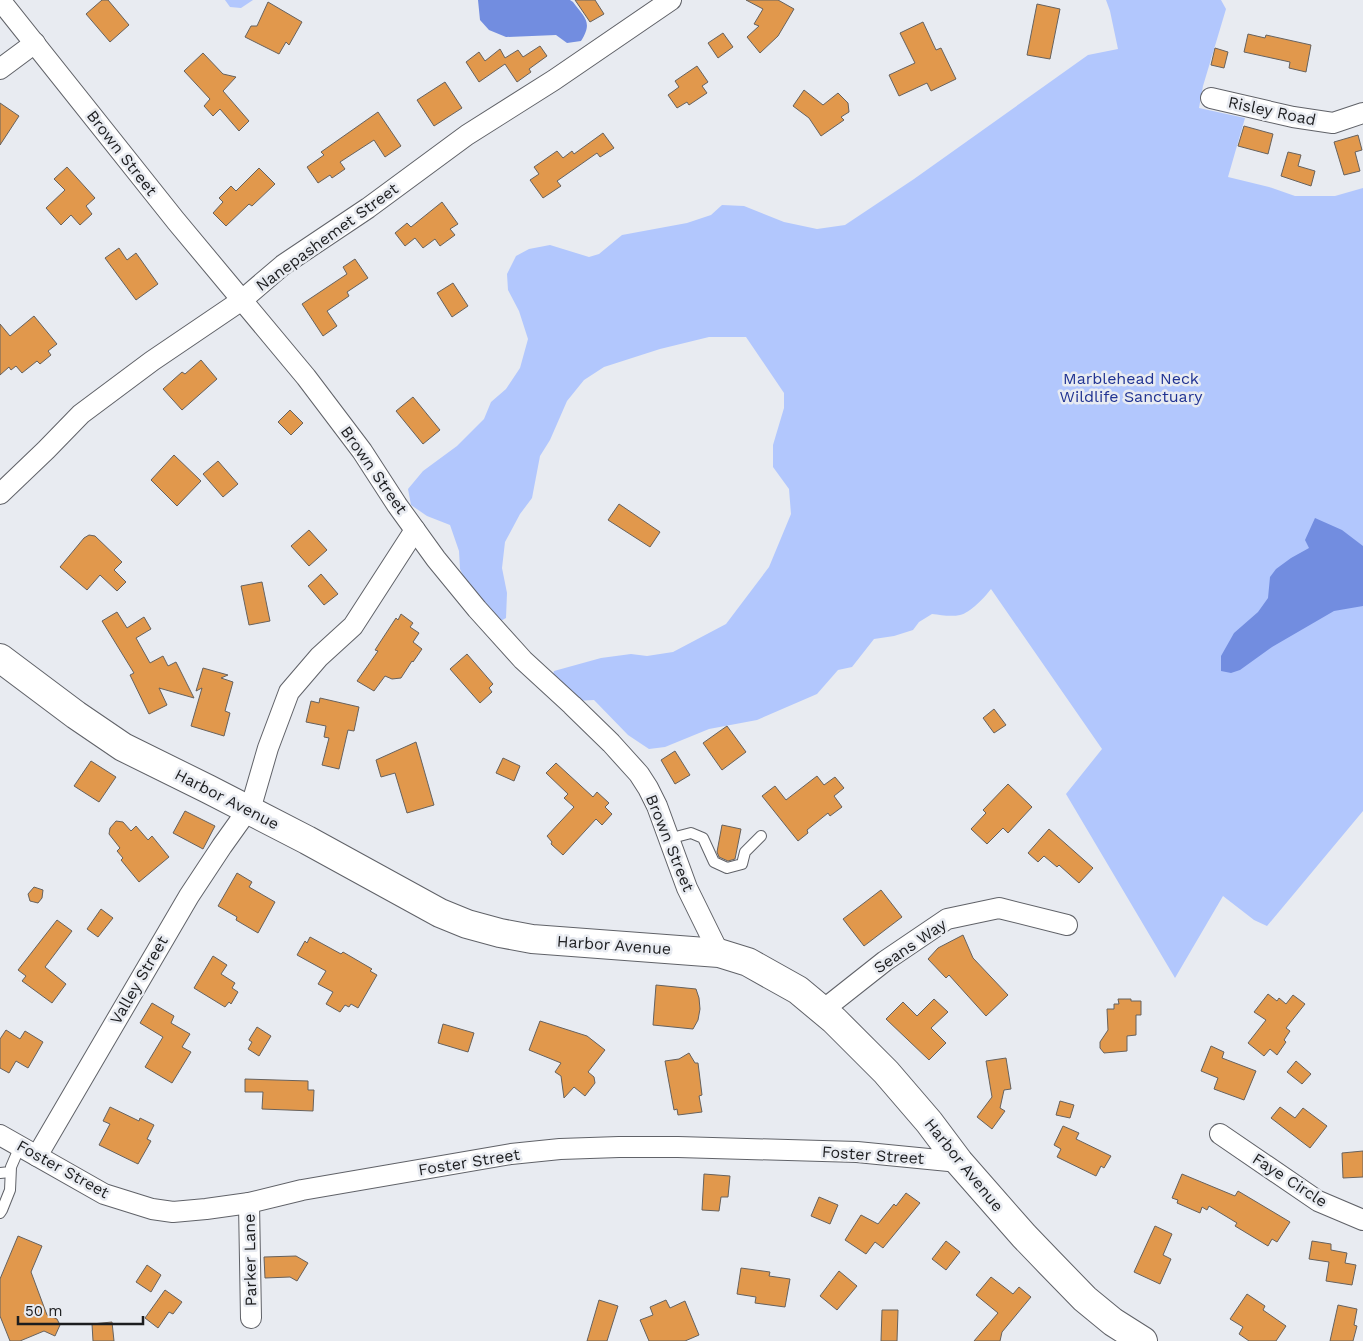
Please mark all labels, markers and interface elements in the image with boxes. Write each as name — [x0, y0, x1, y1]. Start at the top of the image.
street label: Risley Road — [1226, 92, 1318, 130]
street label: Brown Street — [83, 107, 161, 200]
street label: Nanepashemet Street — [252, 179, 402, 295]
park label: Marblehead Neck Wildlife Sanctuary — [1060, 369, 1203, 406]
street label: Brown Street — [337, 422, 411, 518]
street label: Harbor Avenue — [172, 765, 282, 833]
street label: Brown Street — [642, 792, 698, 895]
street label: Seans Way — [870, 914, 951, 977]
street label: Valley Street — [106, 932, 172, 1027]
street label: Harbor Avenue — [556, 932, 672, 958]
street label: Harbor Avenue — [921, 1115, 1007, 1215]
street label: Foster Street — [14, 1136, 113, 1202]
street label: Foster Street — [821, 1142, 925, 1168]
street label: Foster Street — [417, 1145, 521, 1179]
street label: Faye Circle — [1249, 1149, 1331, 1211]
street label: Parker Lane — [240, 1213, 260, 1307]
scale bar — [18, 1294, 142, 1326]
text: 50 m — [25, 1302, 62, 1320]

